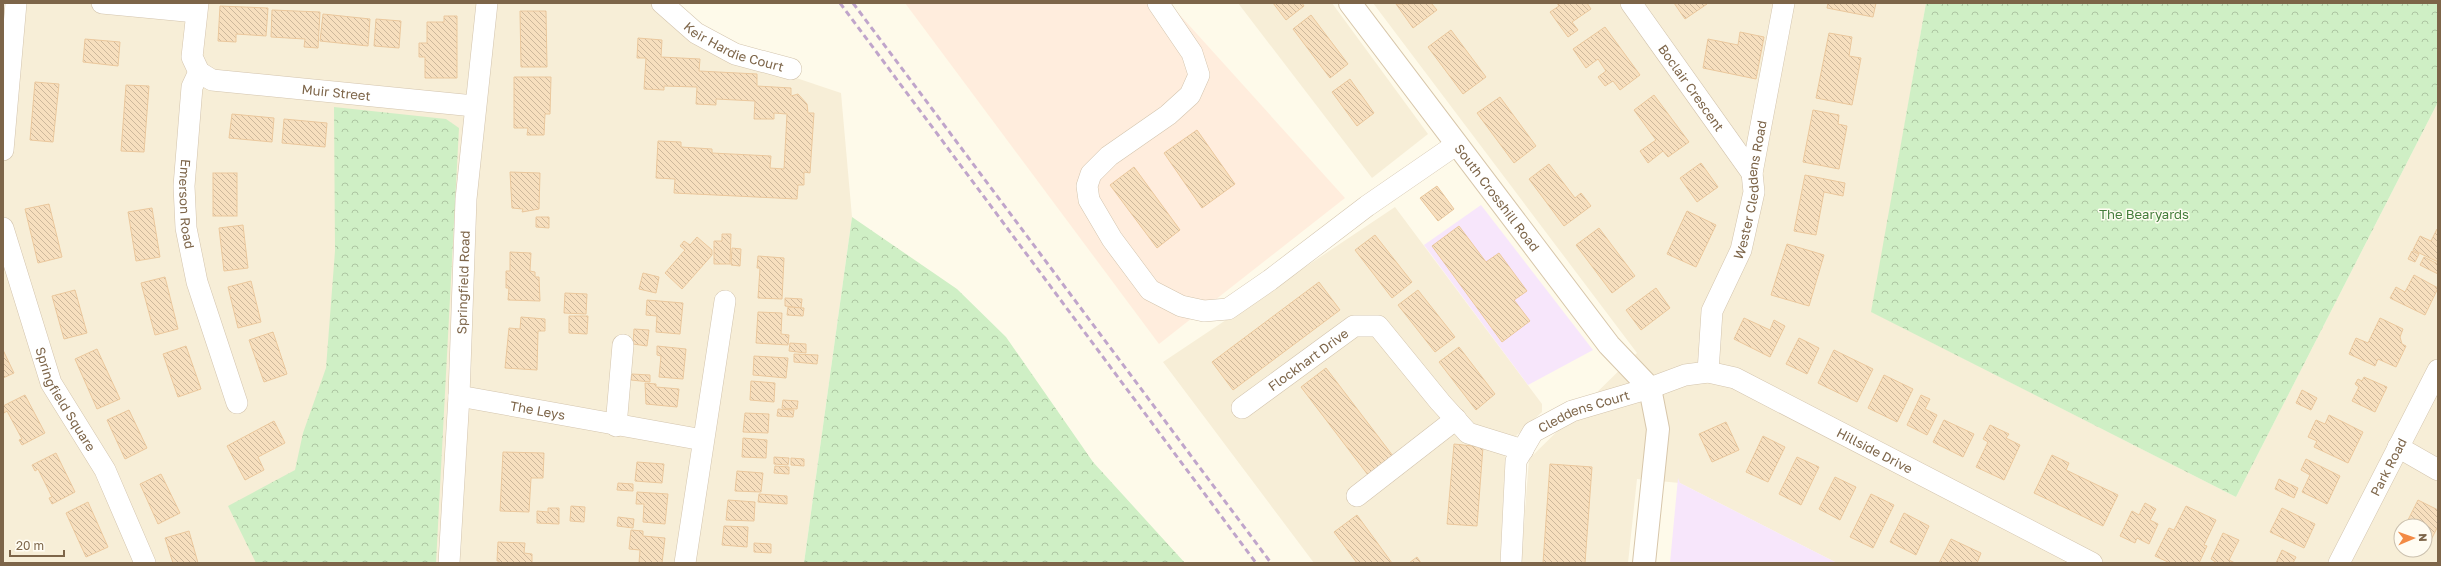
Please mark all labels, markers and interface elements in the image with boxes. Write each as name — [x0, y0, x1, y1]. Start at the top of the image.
street label: Keir Hardie Court — [681, 18, 786, 75]
street label: Boclair Crescent — [1655, 41, 1728, 134]
street label: Muir Street — [301, 81, 372, 104]
street label: Wester Cleddens Road — [1730, 119, 1770, 262]
street label: South Crosshill Road — [1451, 141, 1543, 254]
street label: Emerson Road — [176, 159, 198, 250]
park label: The Bearyards — [2099, 206, 2189, 222]
street label: Springfield Road — [453, 230, 473, 335]
street label: Flockhart Drive — [1265, 325, 1351, 394]
street label: Springfield Square — [32, 345, 99, 454]
street label: Cleddens Court — [1535, 386, 1631, 436]
street label: The Leys — [509, 397, 567, 423]
street label: Hillside Drive — [1834, 424, 1915, 477]
street label: Park Road — [2367, 435, 2410, 499]
north arrow — [2393, 518, 2433, 558]
scale bar — [10, 532, 64, 558]
text: N — [2417, 533, 2430, 542]
text: 20 m — [16, 538, 44, 553]

